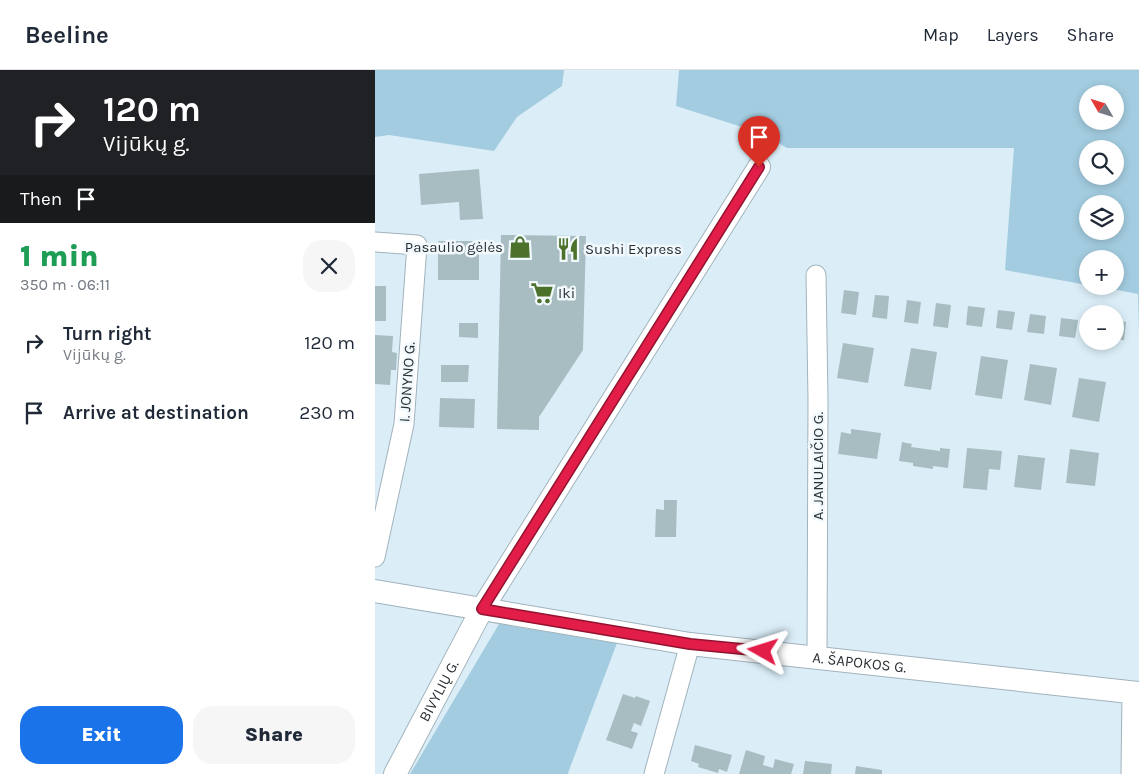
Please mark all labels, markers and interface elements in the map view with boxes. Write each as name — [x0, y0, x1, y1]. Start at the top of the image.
text: Beeline — [25, 21, 109, 49]
text: Map — [923, 24, 959, 46]
text: Layers — [987, 24, 1039, 46]
text: Share — [1067, 24, 1114, 46]
north arrow — [1079, 85, 1124, 130]
map controls — [1079, 85, 1124, 350]
text: 120 m — [103, 89, 201, 130]
icon: right — [20, 90, 85, 155]
pin — [738, 116, 780, 167]
icon: arrive — [745, 123, 773, 151]
text: Vijūkų g. — [103, 131, 189, 157]
button: search — [1079, 140, 1124, 185]
icon: arrive — [72, 185, 100, 213]
text: Then — [20, 188, 62, 210]
button: layers — [1079, 195, 1124, 240]
shop icon: Pasaulio gėlės — [507, 234, 533, 260]
restaurant icon: Sushi Express — [555, 236, 581, 262]
text: 1 min — [20, 238, 99, 274]
place label: Pasaulio gėlės — [405, 238, 503, 256]
button: close — [303, 240, 355, 292]
place label: Sushi Express — [585, 240, 682, 258]
button: + — [1079, 250, 1124, 295]
text: 350 m · 06:11 — [20, 275, 110, 294]
supermarket icon: Iki — [529, 280, 555, 306]
place label: Iki — [558, 284, 575, 302]
button: − — [1079, 305, 1124, 350]
text: Turn right — [63, 323, 152, 345]
icon: right — [20, 329, 48, 357]
text: 120 m — [304, 332, 355, 354]
street label: I. JONYNO G. — [395, 341, 419, 423]
text: Vijūkų g. — [63, 345, 126, 364]
icon: arrive — [20, 399, 48, 427]
text: Arrive at destination — [63, 402, 249, 424]
text: 230 m — [299, 402, 355, 424]
street label: A. JANULAIČIO G. — [809, 411, 827, 520]
position arrow — [736, 624, 788, 676]
street label: A. ŠAPOKOS G. — [812, 648, 908, 677]
street label: BIVYLIŲ G. — [415, 657, 463, 725]
button: Exit — [20, 706, 183, 764]
button: Share — [193, 706, 355, 764]

